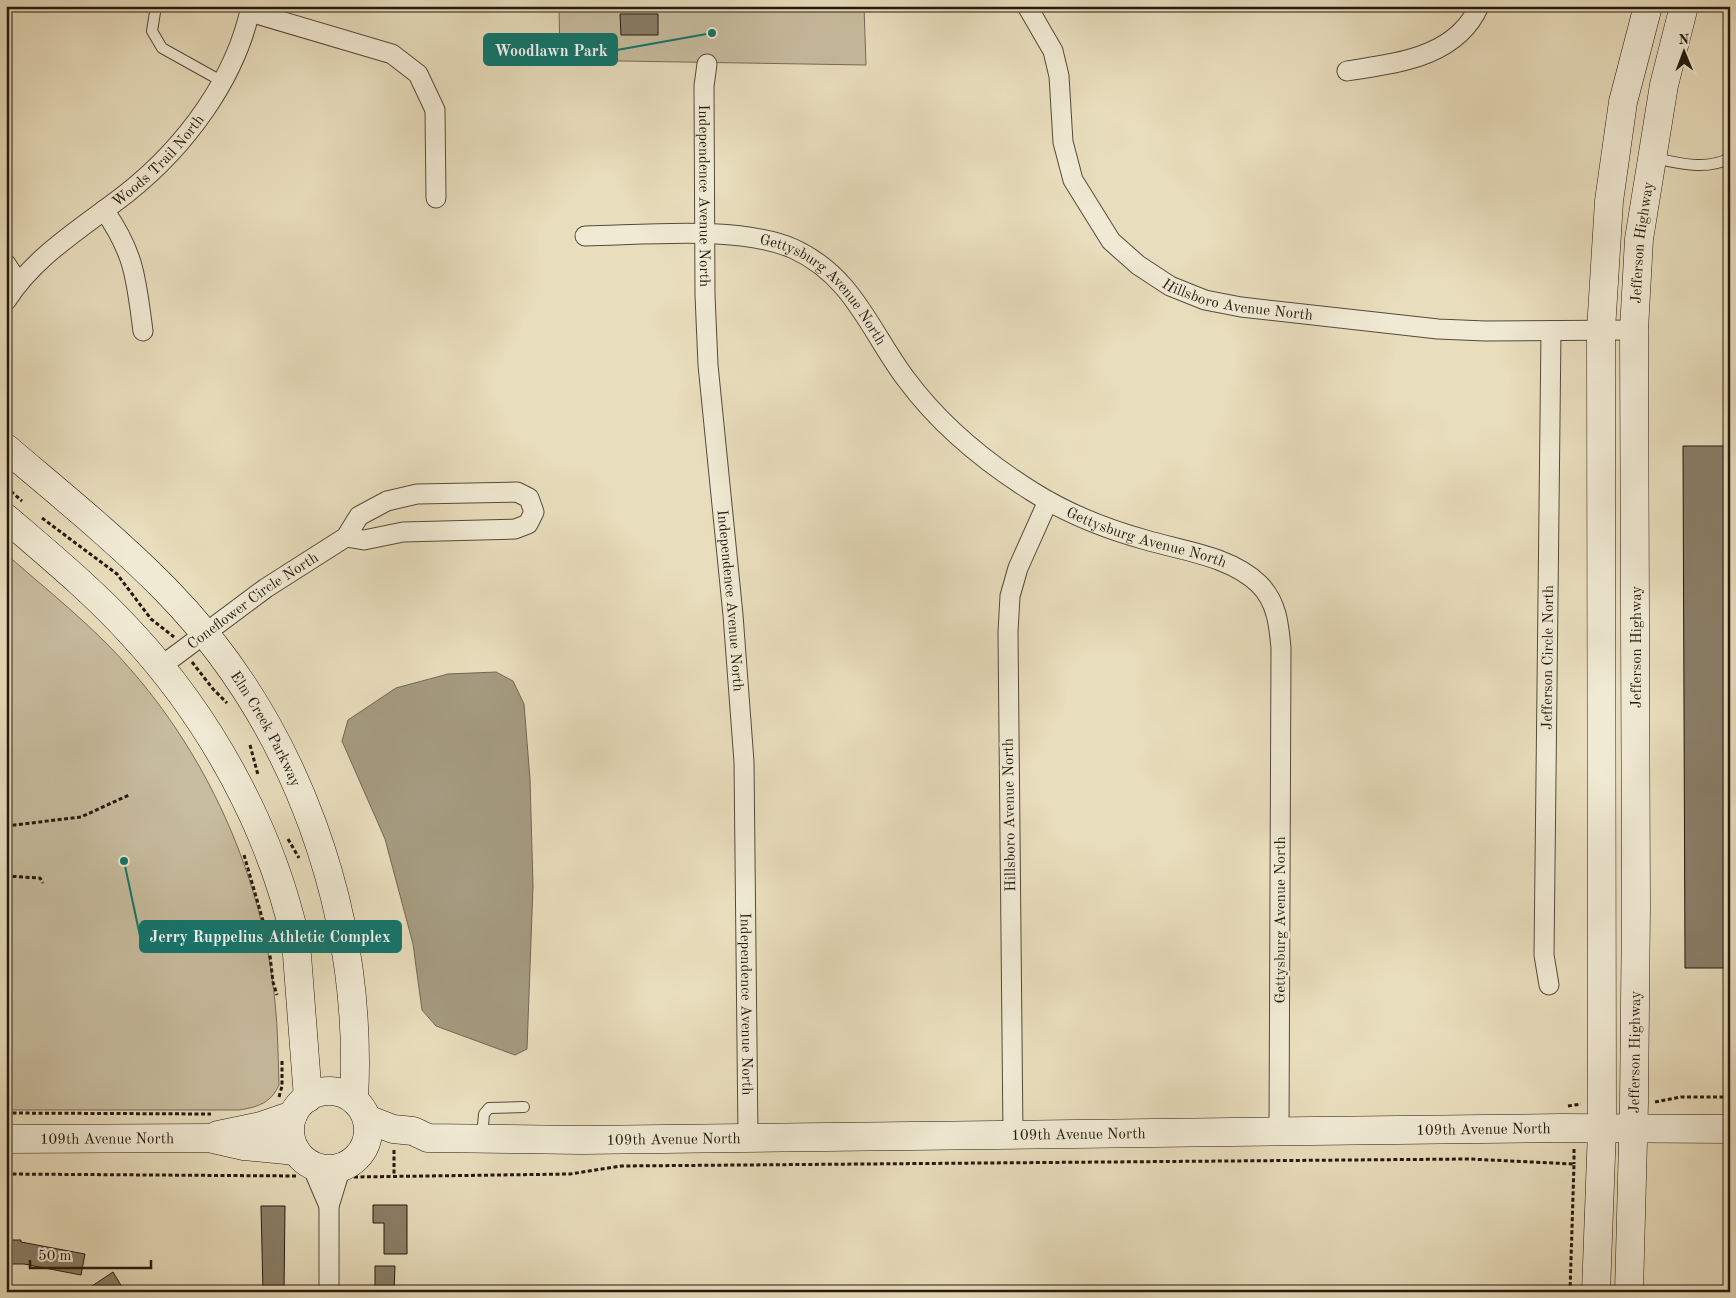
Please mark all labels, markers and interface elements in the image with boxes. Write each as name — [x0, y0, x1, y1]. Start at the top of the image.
north arrow — [1658, 28, 1708, 78]
text: N — [1678, 33, 1690, 47]
callout: Woodlawn Park — [484, 34, 617, 65]
text: Woodlawn Park — [494, 44, 608, 60]
street label: Independence Avenue North — [695, 104, 711, 287]
street label: Woods Trail North — [110, 113, 208, 210]
street label: Jefferson Highway — [1629, 181, 1657, 304]
street label: Gettysburg Avenue North — [758, 233, 888, 348]
street label: Hillsboro Avenue North — [1159, 277, 1313, 324]
street label: Gettysburg Avenue North — [1063, 506, 1228, 571]
street label: Independence Avenue North — [714, 509, 745, 692]
street label: Coneflower Circle North — [185, 551, 321, 653]
street label: Jefferson Circle North — [1541, 585, 1557, 730]
street label: Jefferson Highway — [1630, 586, 1645, 708]
street label: Elm Creek Parkway — [227, 669, 303, 790]
street label: Hillsboro Avenue North — [1002, 738, 1019, 892]
street label: Gettysburg Avenue North — [1274, 836, 1289, 1004]
street label: Independence Avenue North — [737, 913, 754, 1095]
callout: Jerry Ruppelius Athletic Complex — [140, 921, 401, 952]
text: Jerry Ruppelius Athletic Complex — [150, 930, 391, 946]
street label: Jefferson Highway — [1628, 991, 1644, 1114]
street label: 109th Avenue North — [1416, 1122, 1551, 1139]
street label: 109th Avenue North — [1011, 1127, 1146, 1144]
street label: 109th Avenue North — [40, 1132, 174, 1148]
street label: 109th Avenue North — [606, 1132, 741, 1149]
scale bar — [30, 1238, 151, 1270]
text: 50 m — [38, 1249, 72, 1264]

